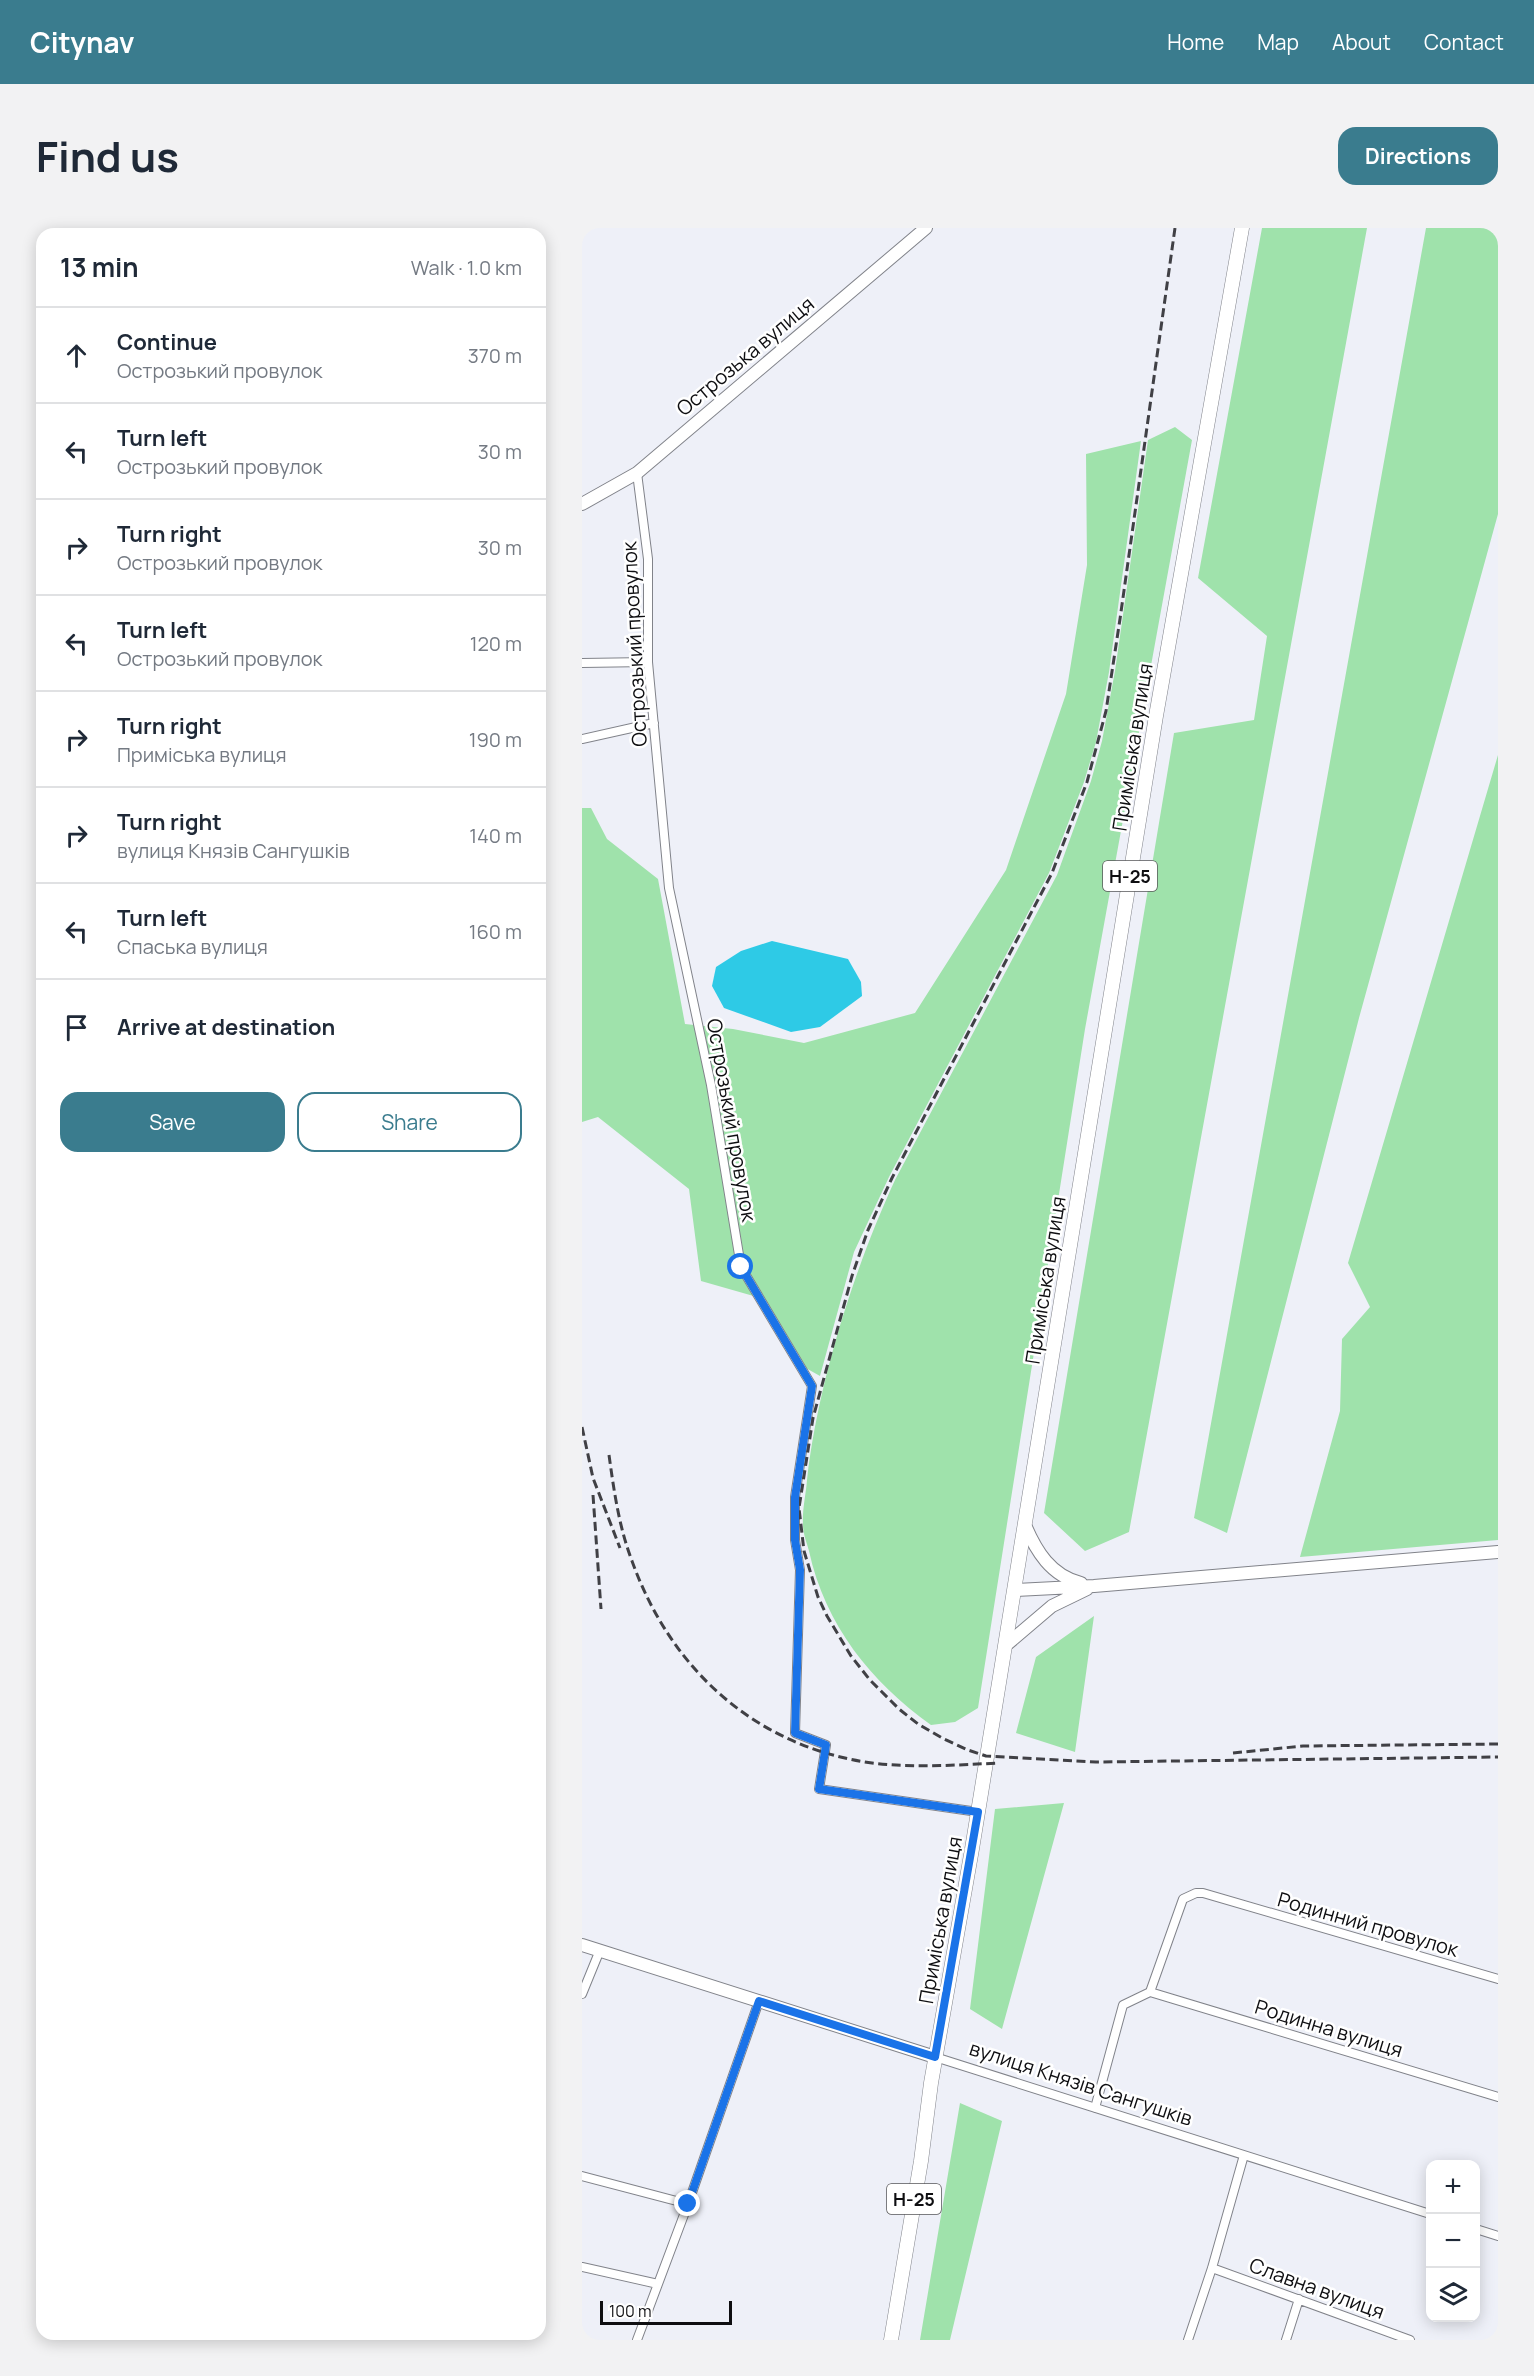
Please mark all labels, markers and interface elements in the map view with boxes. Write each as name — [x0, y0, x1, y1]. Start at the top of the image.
text: Citynav — [30, 23, 134, 61]
text: Home — [1167, 28, 1224, 56]
text: Map — [1257, 28, 1299, 56]
text: About — [1332, 28, 1391, 56]
text: Contact — [1424, 28, 1504, 56]
text: Find us — [36, 127, 179, 185]
button: Directions — [1338, 127, 1498, 185]
text: 13 min — [60, 249, 139, 285]
text: Walk · 1.0 km — [411, 254, 522, 281]
street label: Острозька вулиця — [670, 290, 820, 422]
text: Continue — [117, 327, 217, 357]
icon: ahead — [60, 339, 93, 372]
text: 370 m — [468, 342, 522, 369]
text: Острозький провулок — [117, 357, 323, 384]
text: Turn left — [117, 423, 207, 453]
icon: left — [60, 435, 93, 468]
text: 30 m — [478, 438, 522, 465]
text: Острозький провулок — [117, 453, 323, 480]
text: Turn right — [117, 519, 222, 549]
icon: right — [60, 531, 93, 564]
text: 30 m — [478, 534, 522, 561]
street label: Острозький провулок — [615, 540, 653, 747]
text: Острозький провулок — [117, 549, 323, 576]
text: Turn left — [117, 615, 207, 645]
icon: left — [60, 627, 93, 660]
text: 120 m — [470, 630, 522, 657]
text: Острозький провулок — [117, 645, 323, 672]
street label: Приміська вулиця — [1105, 661, 1159, 833]
text: Turn right — [117, 711, 222, 741]
icon: right — [60, 723, 93, 756]
text: 190 m — [469, 726, 522, 753]
text: Приміська вулиця — [117, 741, 287, 768]
text: Turn right — [117, 807, 222, 837]
icon: right — [60, 819, 93, 852]
text: 140 m — [469, 822, 522, 849]
text: вулиця Князів Сангушків — [117, 837, 350, 864]
road number: Н-25 — [1103, 861, 1157, 891]
text: Turn left — [117, 903, 207, 933]
icon: left — [60, 915, 93, 948]
text: 160 m — [469, 918, 522, 945]
text: Спаська вулиця — [117, 933, 268, 960]
icon: arrive — [60, 1011, 93, 1044]
text: Arrive at destination — [117, 1012, 335, 1042]
street label: Острозький провулок — [701, 1016, 763, 1225]
button: Save — [60, 1092, 285, 1152]
button: Share — [297, 1092, 522, 1152]
street label: Приміська вулиця — [1018, 1194, 1072, 1366]
route start — [727, 1253, 753, 1279]
street label: Приміська вулиця — [912, 1834, 968, 2006]
street label: Родинний провулок — [1274, 1885, 1463, 1963]
street label: Родинна вулиця — [1252, 1993, 1406, 2063]
street label: вулиця Князів Сангушків — [966, 2034, 1196, 2132]
map controls — [1426, 2160, 1480, 2322]
button: + — [1426, 2160, 1480, 2214]
road number: Н-25 — [887, 2184, 941, 2214]
route end — [674, 2190, 700, 2216]
button: − — [1426, 2214, 1480, 2268]
street label: Славна вулиця — [1246, 2251, 1388, 2325]
button: layers — [1426, 2268, 1480, 2322]
scale bar — [600, 2298, 732, 2326]
text: 100 m — [609, 2300, 652, 2322]

